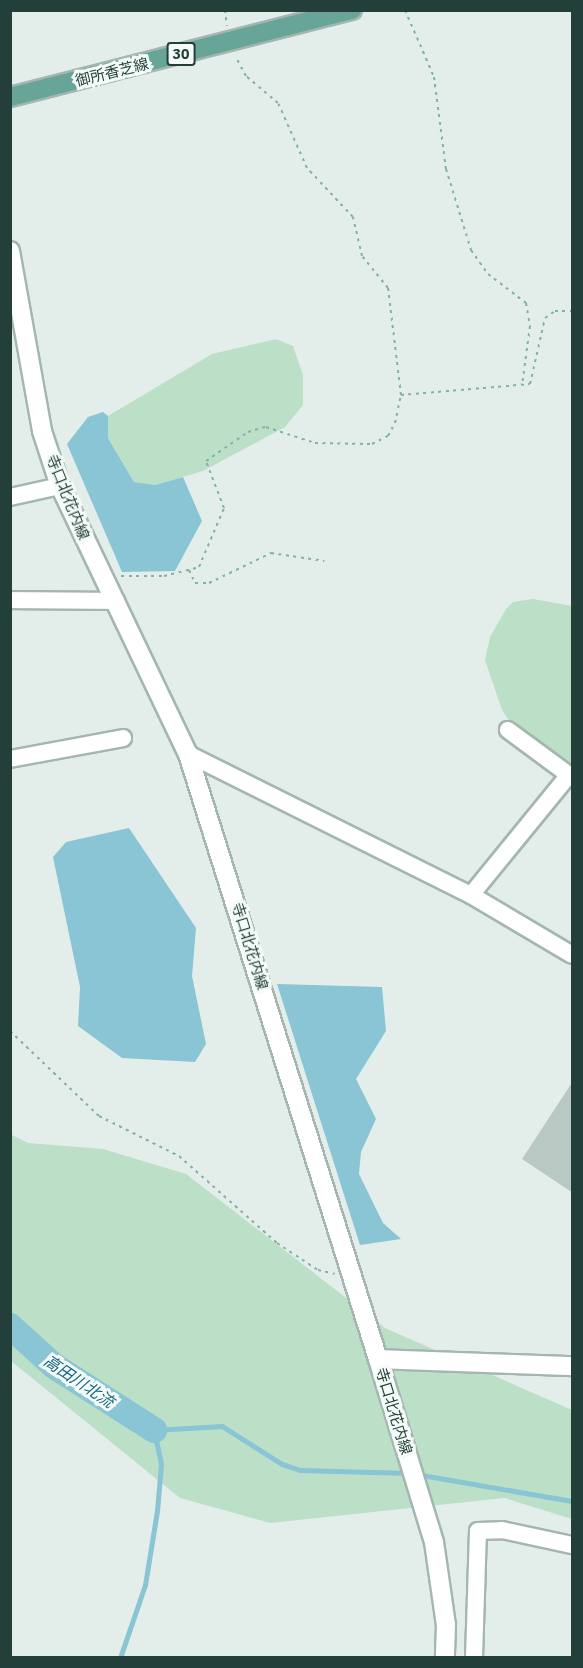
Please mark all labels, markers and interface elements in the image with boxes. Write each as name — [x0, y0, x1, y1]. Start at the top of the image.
road number: 30 — [166, 43, 196, 65]
street label: 御所香芝線 — [73, 54, 151, 90]
street label: 寺口北花内線 — [43, 452, 93, 542]
street label: 寺口北花内線 — [228, 900, 272, 992]
water label: 高田川北流 — [40, 1351, 118, 1411]
street label: 寺口北花内線 — [372, 1365, 416, 1457]

